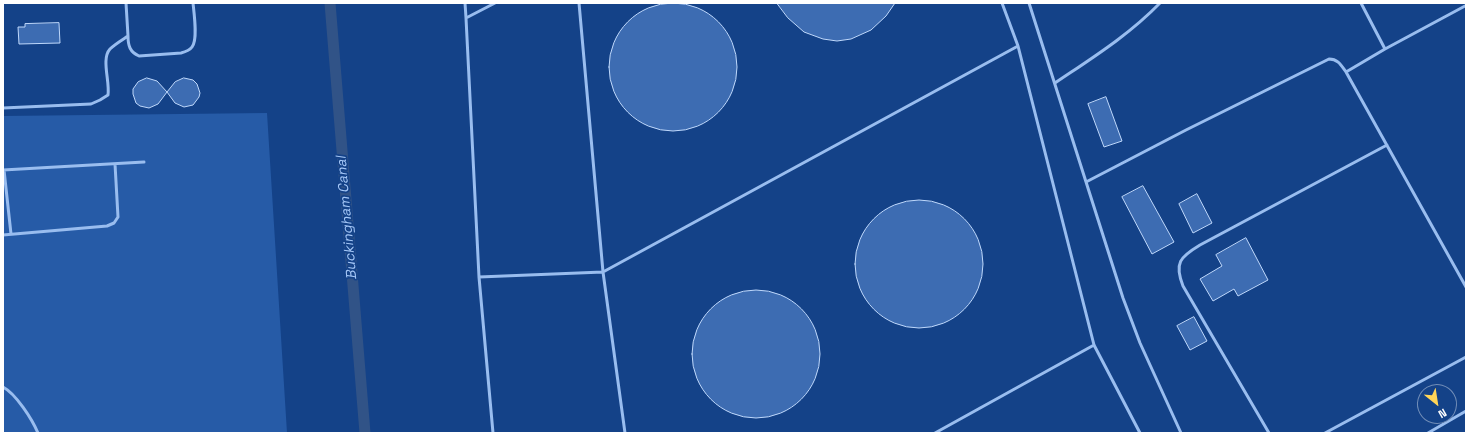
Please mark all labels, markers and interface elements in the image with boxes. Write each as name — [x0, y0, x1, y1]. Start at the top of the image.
water label: Buckingham Canal — [333, 155, 361, 281]
north arrow — [1417, 384, 1457, 424]
text: N — [1436, 406, 1449, 421]

